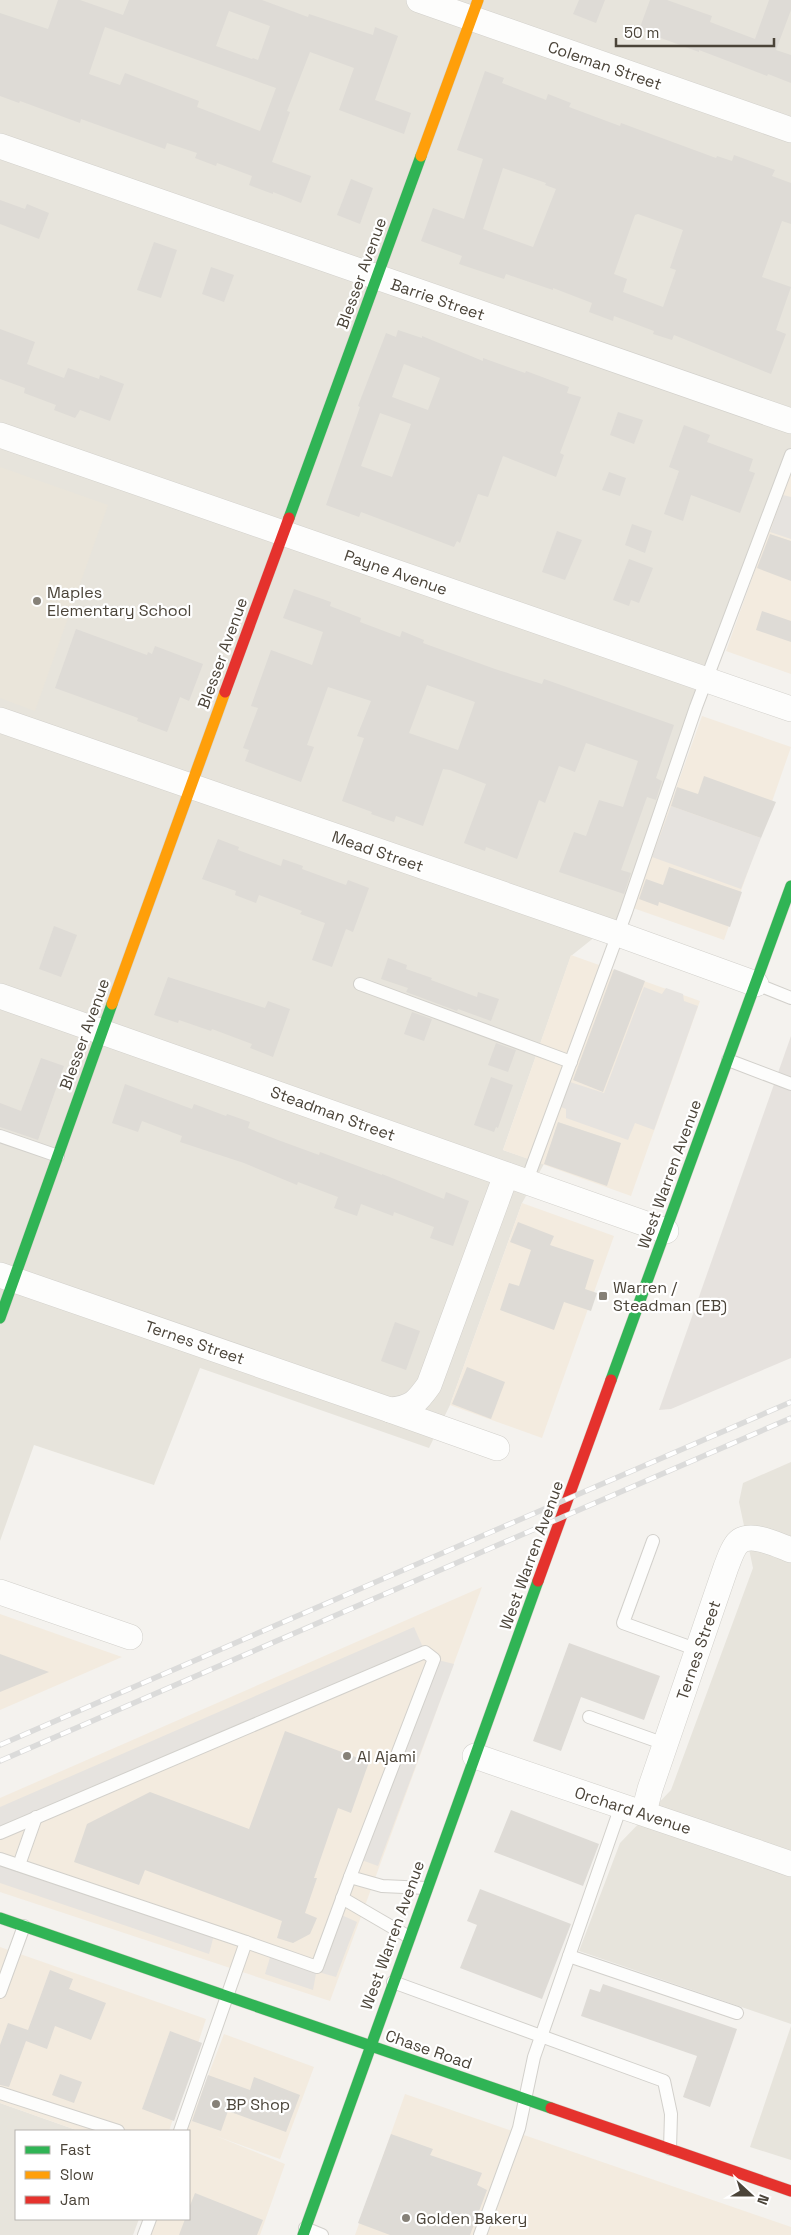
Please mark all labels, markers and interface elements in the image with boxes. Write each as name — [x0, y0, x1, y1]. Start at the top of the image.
scale bar — [616, 15, 774, 47]
text: 50 m — [624, 23, 659, 42]
street label: Coleman Street — [545, 36, 665, 95]
street label: Blesser Avenue — [332, 215, 391, 332]
street label: Barrie Street — [388, 274, 488, 325]
street label: Payne Avenue — [341, 545, 450, 600]
place label: Maples Elementary School — [47, 582, 192, 621]
marker: Maples Elementary School — [31, 595, 43, 607]
street label: Blesser Avenue — [193, 595, 252, 712]
street label: Mead Street — [329, 826, 426, 877]
street label: Blesser Avenue — [55, 976, 114, 1093]
street label: Steadman Street — [267, 1081, 398, 1146]
street label: West Warren Avenue — [633, 1097, 706, 1252]
place label: Warren / Steadman (EB) — [613, 1277, 727, 1316]
marker: Warren / Steadman (EB) — [597, 1290, 609, 1302]
street label: Ternes Street — [142, 1316, 247, 1369]
street label: West Warren Avenue — [495, 1478, 568, 1633]
street label: Ternes Street — [672, 1598, 725, 1703]
place label: Al Ajami — [357, 1746, 416, 1767]
marker: Al Ajami — [341, 1750, 353, 1762]
street label: Orchard Avenue — [572, 1782, 694, 1839]
street label: West Warren Avenue — [356, 1858, 429, 2013]
street label: Chase Road — [383, 2025, 475, 2074]
place label: BP Shop — [226, 2094, 290, 2115]
marker: BP Shop — [210, 2098, 222, 2110]
legend — [15, 2130, 190, 2220]
text: Fast — [60, 2140, 91, 2159]
text: Slow — [60, 2165, 94, 2184]
north arrow — [726, 2170, 776, 2220]
text: Jam — [60, 2190, 90, 2209]
text: N — [753, 2192, 773, 2207]
place label: Golden Bakery — [416, 2208, 527, 2229]
marker: Golden Bakery — [400, 2212, 412, 2224]

